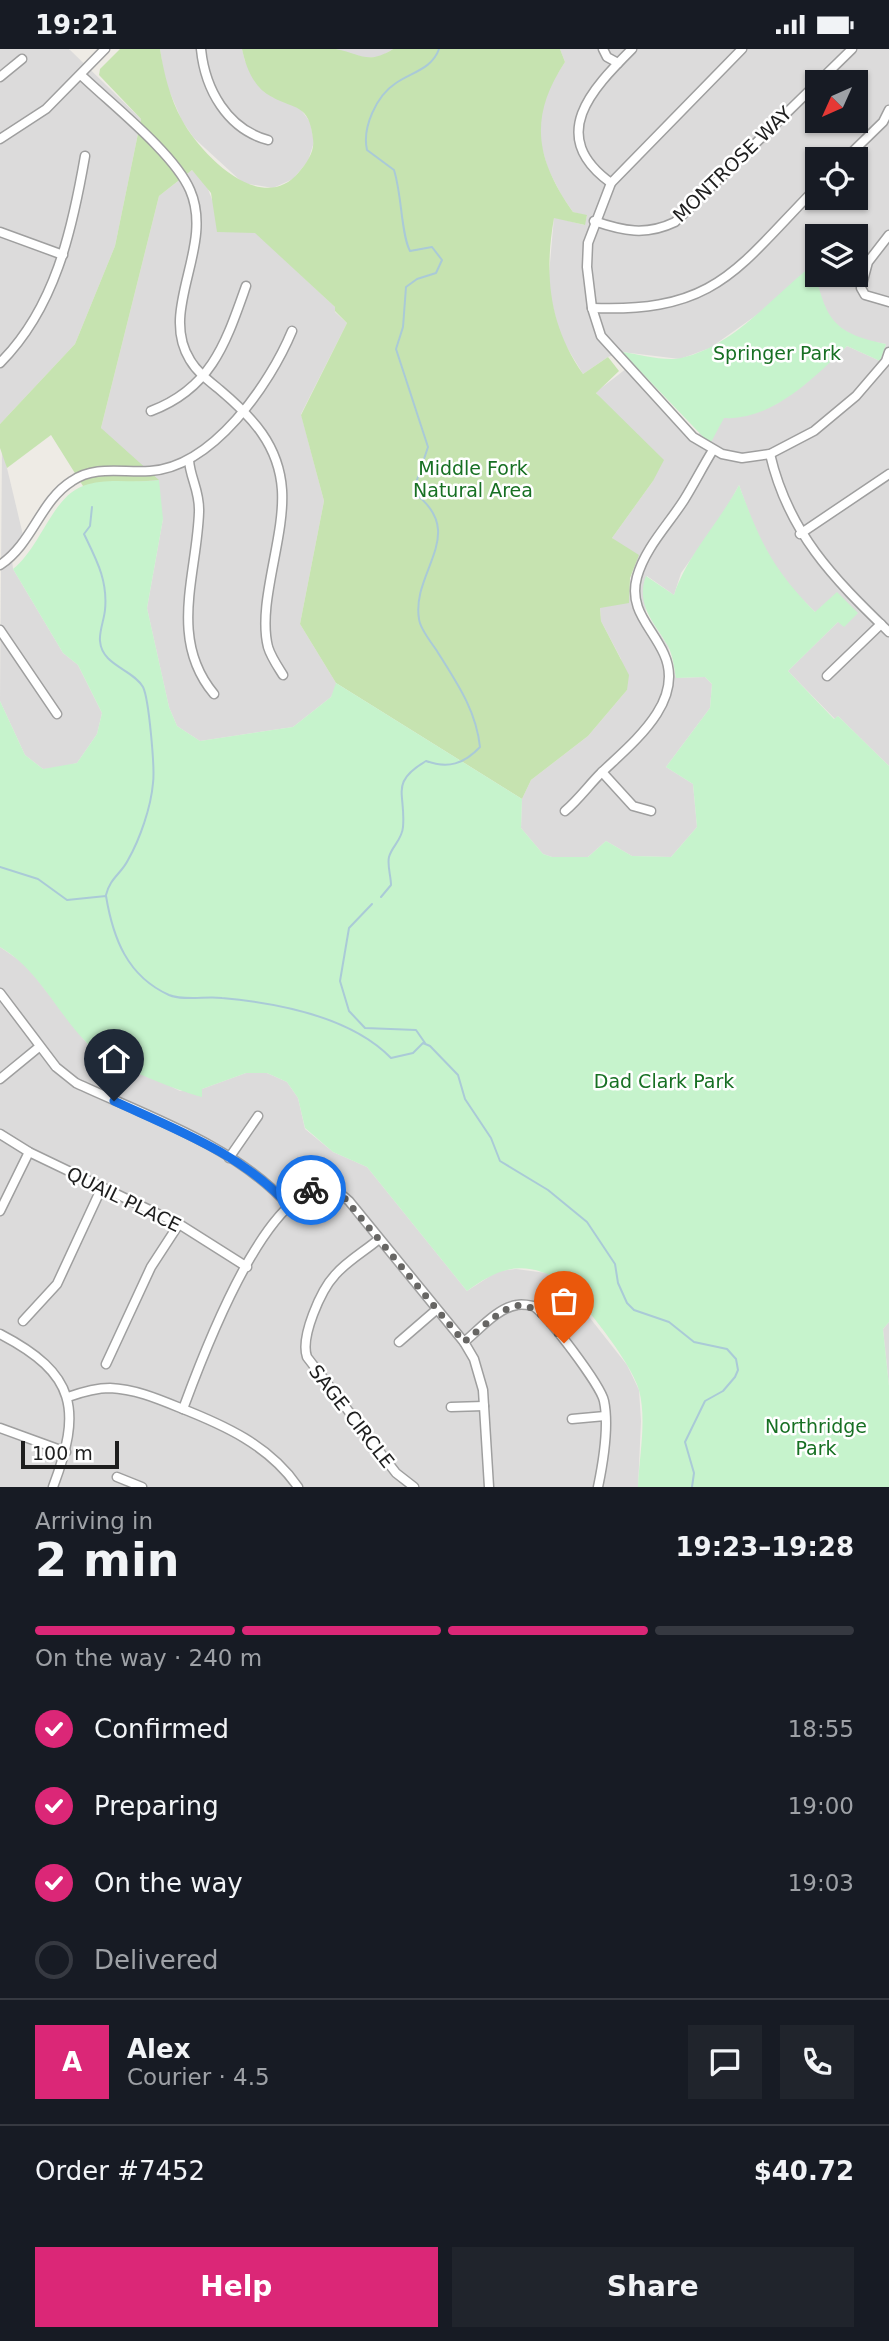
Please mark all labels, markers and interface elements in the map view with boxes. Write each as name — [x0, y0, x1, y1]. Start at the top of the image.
text: 19:21 — [35, 10, 118, 40]
north arrow — [805, 70, 868, 133]
map controls — [805, 70, 868, 287]
street label: MONTROSE WAY — [668, 102, 796, 226]
button: locate — [805, 147, 868, 210]
button: layers — [805, 224, 868, 287]
park label: Springer Park — [713, 342, 841, 364]
park label: Middle Fork Natural Area — [413, 457, 533, 501]
pin — [84, 1029, 144, 1101]
icon: home — [95, 1040, 133, 1078]
park label: Dad Clark Park — [594, 1070, 734, 1092]
courier — [276, 1155, 346, 1225]
street label: QUAIL PLACE — [63, 1162, 185, 1236]
icon: bike — [292, 1171, 330, 1209]
pin — [534, 1271, 594, 1343]
icon: bag — [545, 1282, 583, 1320]
street label: SAGE CIRCLE — [305, 1360, 399, 1472]
park label: Northridge Park — [765, 1415, 867, 1459]
scale bar — [21, 1438, 119, 1470]
text: 100 m — [32, 1442, 93, 1464]
text: Arriving in — [35, 1508, 153, 1534]
text: 19:23–19:28 — [675, 1532, 854, 1562]
text: 2 min — [35, 1533, 179, 1587]
text: On the way · 240 m — [35, 1645, 262, 1671]
icon: check — [35, 1710, 73, 1748]
text: Confirmed — [94, 1714, 229, 1744]
text: 18:55 — [788, 1716, 854, 1742]
icon: check — [35, 1787, 73, 1825]
text: Preparing — [94, 1791, 219, 1821]
text: 19:00 — [788, 1793, 854, 1819]
icon: check — [35, 1864, 73, 1902]
text: On the way — [94, 1868, 243, 1898]
text: 19:03 — [788, 1870, 854, 1896]
text: Delivered — [94, 1945, 218, 1975]
button: chat — [688, 2025, 762, 2099]
button: phone — [780, 2025, 854, 2099]
text: Alex — [127, 2034, 190, 2064]
text: A — [62, 2047, 82, 2077]
text: Courier · 4.5 — [127, 2064, 270, 2090]
text: Order #7452 — [35, 2156, 205, 2186]
text: $40.72 — [754, 2156, 854, 2186]
button: Help — [35, 2247, 438, 2327]
button: Share — [452, 2247, 854, 2327]

